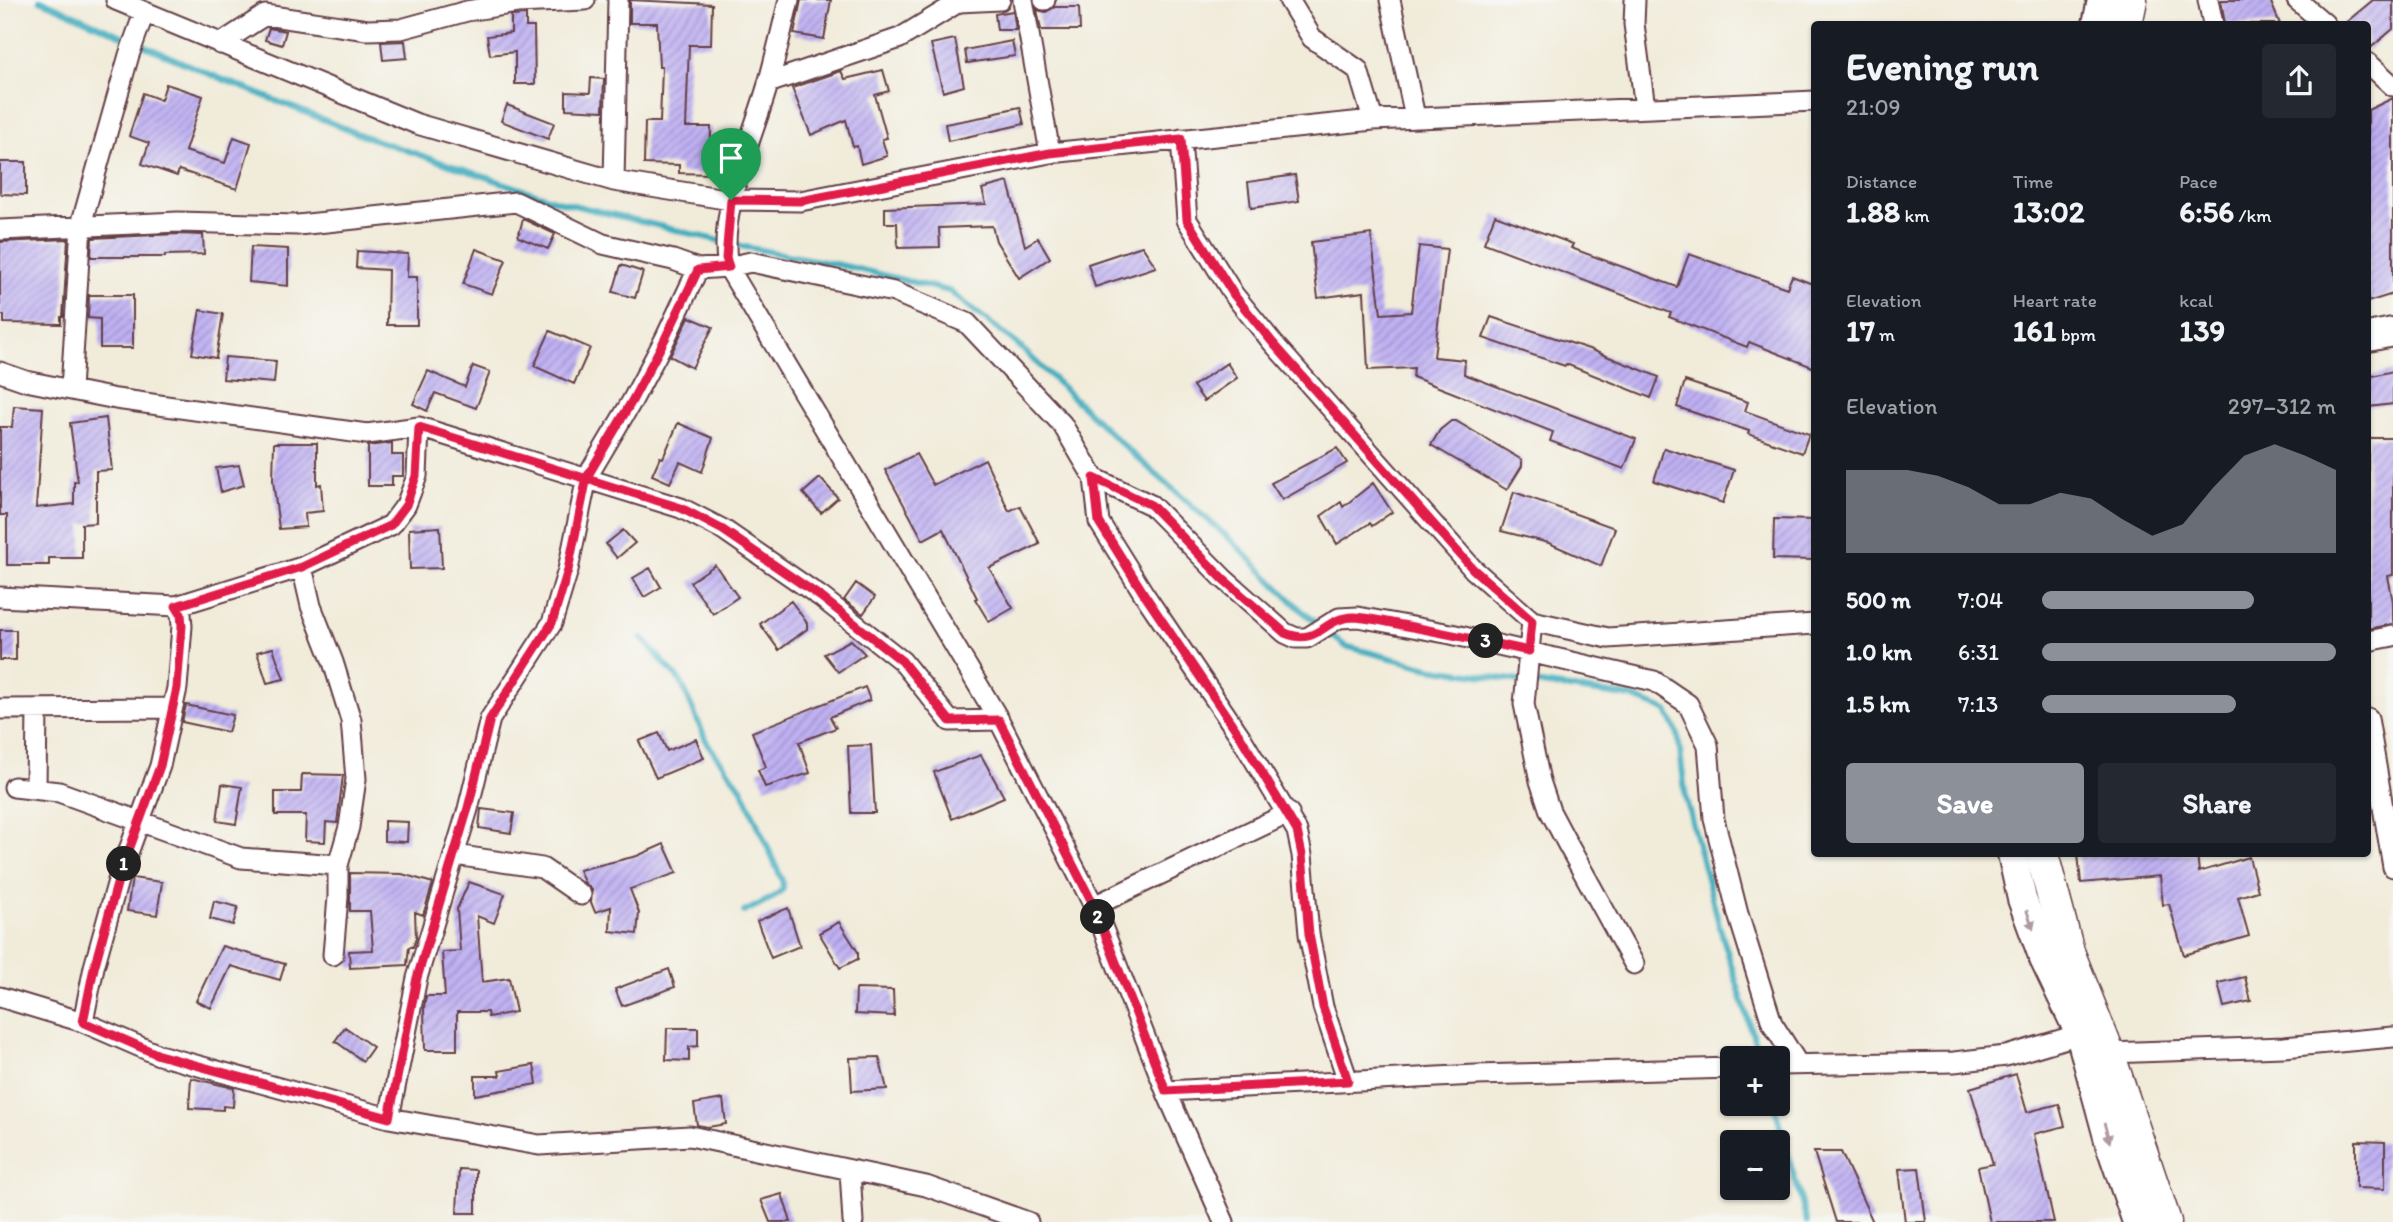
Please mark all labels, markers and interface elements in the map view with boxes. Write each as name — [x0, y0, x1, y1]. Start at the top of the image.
text: Evening run — [1846, 44, 2039, 90]
button: share — [2262, 44, 2336, 118]
text: 21:09 — [1846, 93, 1901, 121]
pin — [701, 128, 761, 200]
icon: arrive — [712, 139, 750, 177]
text: Distance — [1846, 170, 1917, 193]
text: Time — [2013, 170, 2053, 193]
text: Pace — [2179, 170, 2217, 193]
text: 1.88 — [1846, 193, 1900, 230]
text: 13:02 — [2013, 193, 2085, 230]
text: 6:56 — [2179, 193, 2234, 230]
text: km — [1900, 204, 1930, 227]
text: /km — [2234, 204, 2272, 227]
text: Elevation — [1846, 289, 1922, 312]
text: Heart rate — [2013, 289, 2097, 312]
text: kcal — [2179, 289, 2213, 312]
text: 17 — [1846, 312, 1875, 349]
text: 161 — [2013, 312, 2056, 349]
text: 139 — [2179, 312, 2225, 349]
text: m — [1875, 323, 1895, 346]
text: bpm — [2056, 323, 2096, 346]
text: Elevation — [1846, 392, 1937, 420]
text: 297–312 m — [2228, 392, 2336, 420]
text: 500 m — [1846, 586, 1911, 614]
text: 7:04 — [1958, 586, 2003, 614]
pin: 3 — [1468, 624, 1504, 658]
text: 3 — [1480, 629, 1491, 652]
text: 1.0 km — [1846, 638, 1912, 666]
text: 6:31 — [1958, 638, 1999, 666]
text: 1.5 km — [1846, 690, 1910, 718]
text: 7:13 — [1958, 690, 1998, 718]
button: Save — [1846, 763, 2084, 843]
button: Share — [2098, 763, 2336, 843]
pin: 1 — [106, 846, 142, 882]
text: 1 — [119, 852, 128, 875]
pin: 2 — [1080, 900, 1116, 934]
text: 2 — [1093, 905, 1103, 928]
one-way arrow — [2025, 909, 2036, 930]
map controls — [1720, 1046, 1790, 1200]
button: + — [1720, 1046, 1790, 1116]
one-way arrow — [2102, 1122, 2113, 1144]
button: − — [1720, 1130, 1790, 1200]

